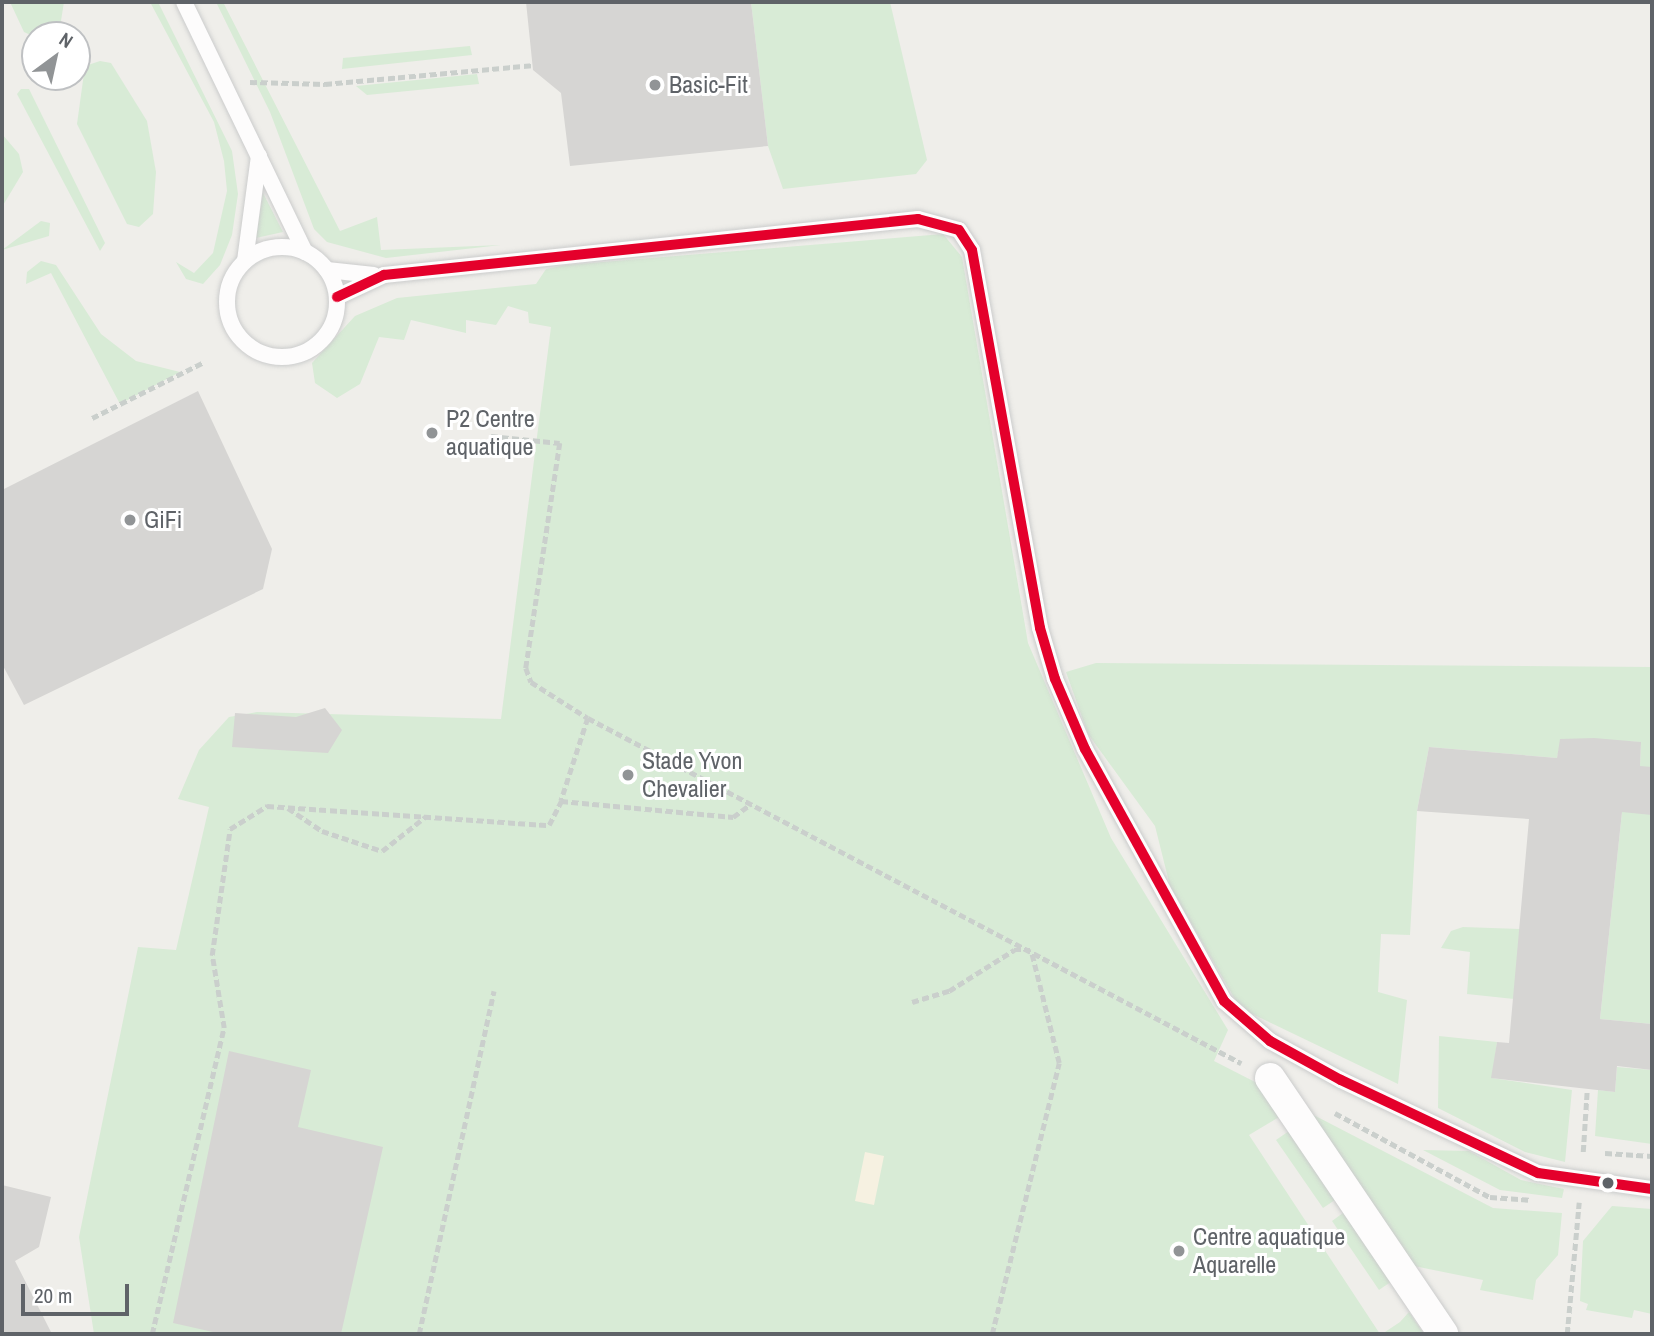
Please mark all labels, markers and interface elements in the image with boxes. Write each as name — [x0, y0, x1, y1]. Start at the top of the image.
north arrow — [21, 21, 91, 91]
text: N — [55, 26, 78, 54]
place label: Basic-Fit — [669, 71, 748, 99]
marker: Basic-Fit — [647, 77, 663, 93]
place label: P2 Centre aquatique — [446, 405, 535, 461]
marker: P2 Centre aquatique — [424, 425, 440, 441]
place label: GiFi — [144, 506, 182, 534]
marker: GiFi — [122, 512, 138, 528]
place label: Stade Yvon Chevalier — [642, 747, 743, 803]
marker: Stade Yvon Chevalier — [620, 767, 636, 783]
unlabelled marker — [1601, 1176, 1615, 1190]
place label: Centre aquatique Aquarelle — [1193, 1223, 1345, 1279]
marker: Centre aquatique Aquarelle — [1171, 1243, 1187, 1259]
scale bar — [24, 1270, 133, 1314]
text: 20 m — [34, 1281, 72, 1310]

